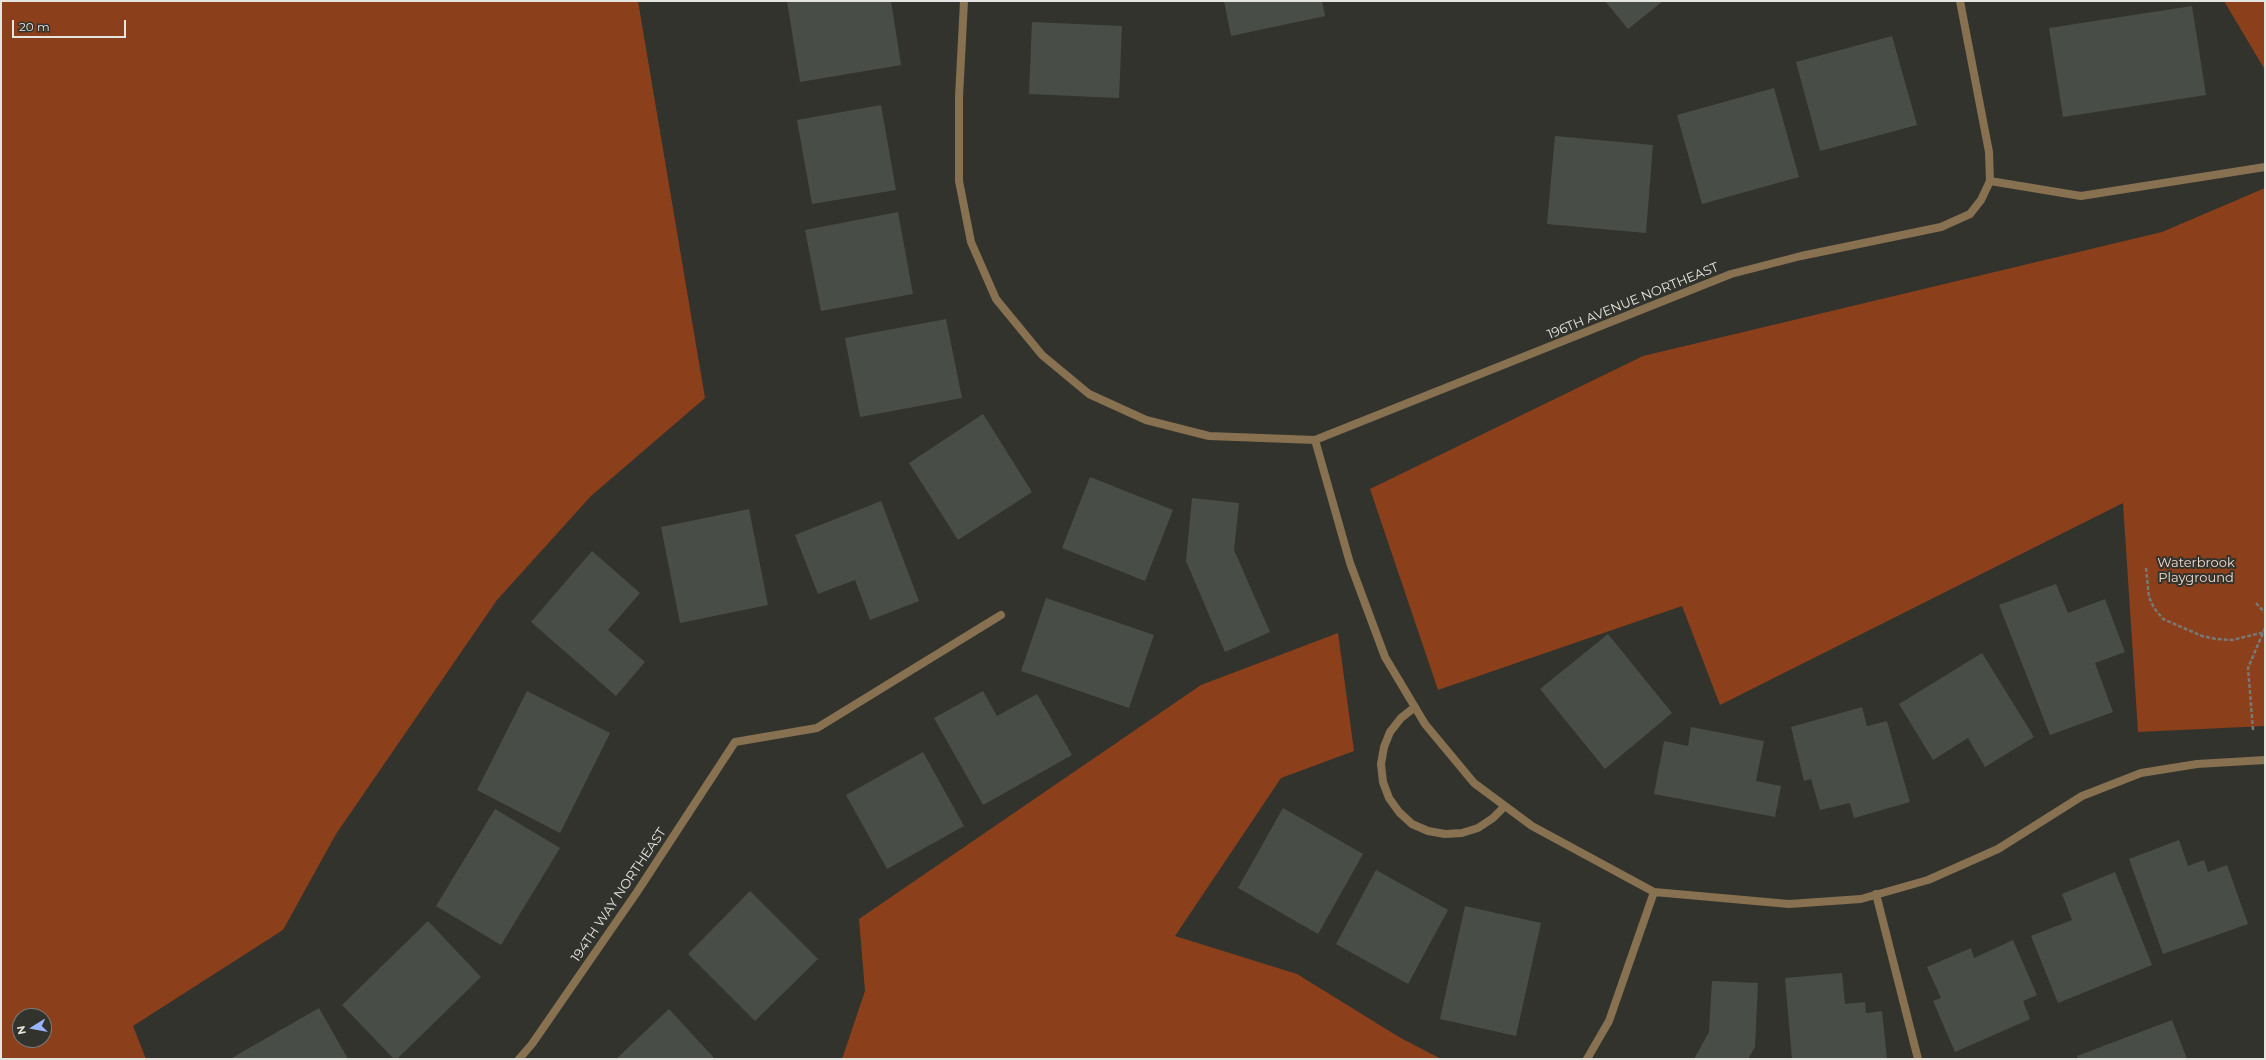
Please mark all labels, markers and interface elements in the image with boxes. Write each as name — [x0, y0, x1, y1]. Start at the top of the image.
scale bar — [14, 12, 128, 38]
text: 20 m — [19, 19, 50, 34]
street label: 196TH AVENUE NORTHEAST — [1545, 259, 1721, 343]
park label: Waterbrook Playground — [2157, 555, 2235, 586]
street label: 194TH WAY NORTHEAST — [568, 825, 670, 965]
north arrow — [12, 1008, 52, 1048]
text: N — [13, 1024, 29, 1036]

